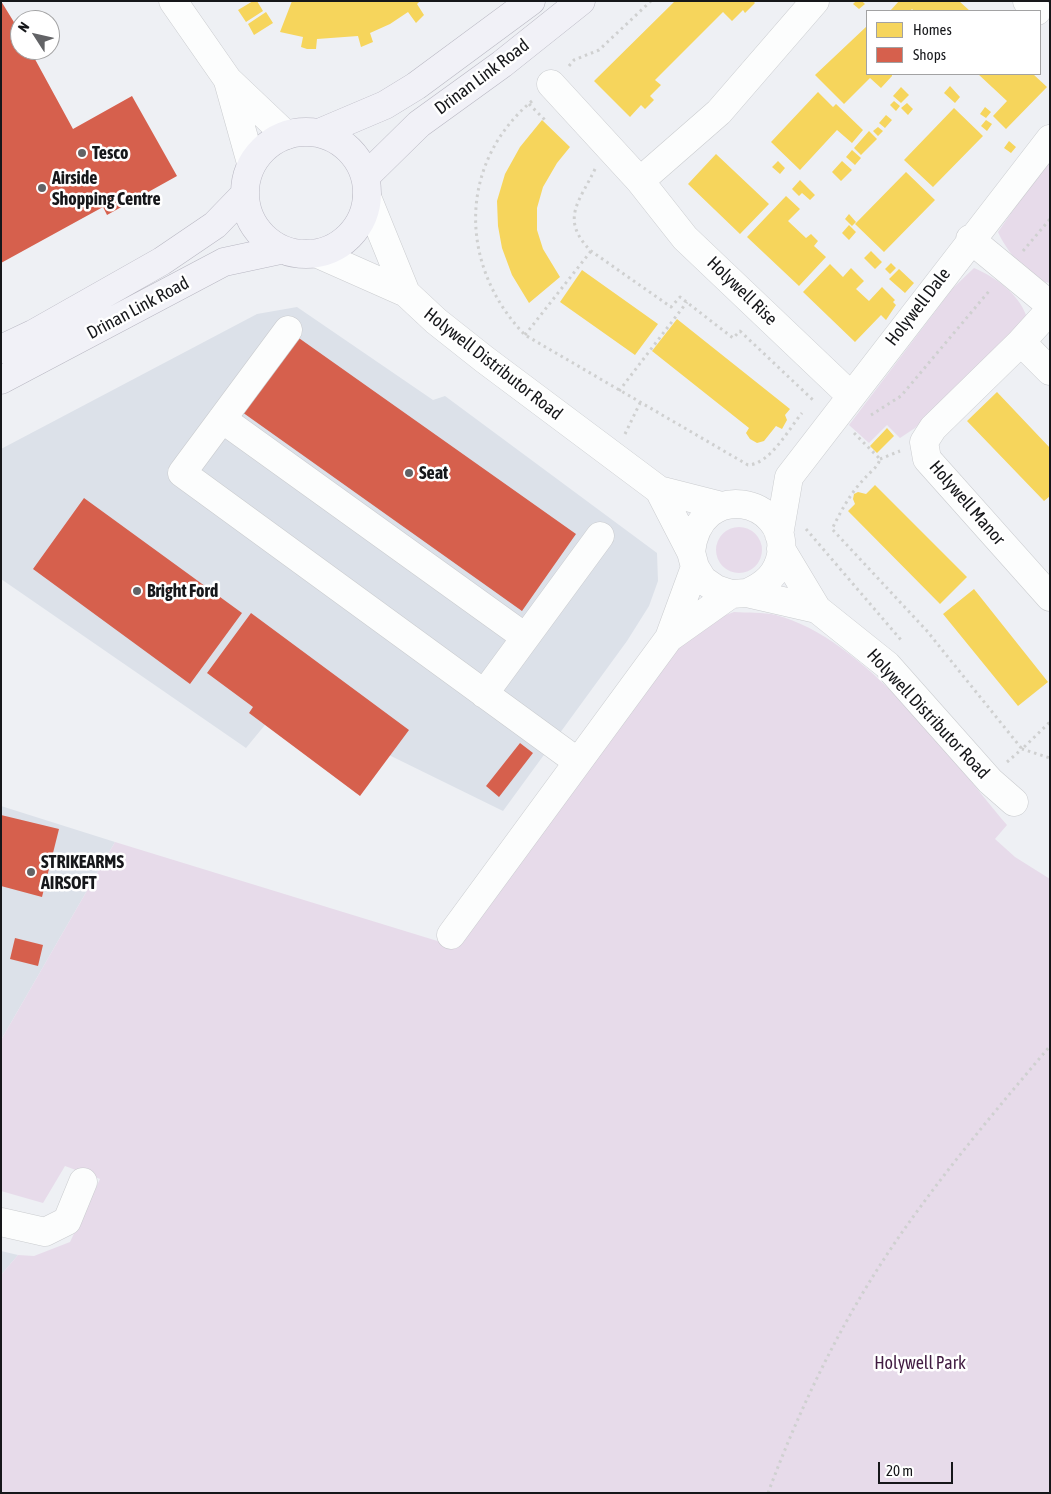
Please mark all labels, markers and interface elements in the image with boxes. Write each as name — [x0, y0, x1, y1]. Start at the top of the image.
north arrow — [10, 10, 60, 60]
legend — [866, 10, 1041, 75]
text: N — [15, 19, 32, 35]
text: Homes — [913, 21, 952, 38]
street label: Drinan Link Road — [431, 35, 533, 119]
text: Shops — [913, 46, 946, 63]
place label: Tesco — [92, 142, 128, 164]
marker: Tesco — [76, 147, 88, 159]
place label: Airside Shopping Centre — [52, 167, 161, 210]
marker: Airside Shopping Centre — [36, 182, 48, 194]
street label: Holywell Rise — [702, 252, 782, 330]
street label: Holywell Dale — [881, 264, 955, 350]
street label: Drinan Link Road — [83, 272, 193, 344]
street label: Holywell Distributor Road — [419, 303, 567, 425]
street label: Holywell Manor — [925, 456, 1009, 550]
place label: Seat — [419, 462, 448, 484]
marker: Seat — [403, 467, 415, 479]
place label: Bright Ford — [147, 580, 218, 602]
marker: Bright Ford — [131, 585, 143, 597]
street label: Holywell Distributor Road — [862, 645, 994, 783]
place label: STRIKEARMS AIRSOFT — [41, 851, 124, 894]
marker: STRIKEARMS AIRSOFT — [25, 866, 37, 878]
park label: Holywell Park — [874, 1352, 966, 1374]
scale bar — [881, 1452, 956, 1484]
text: 20 m — [886, 1462, 913, 1479]

